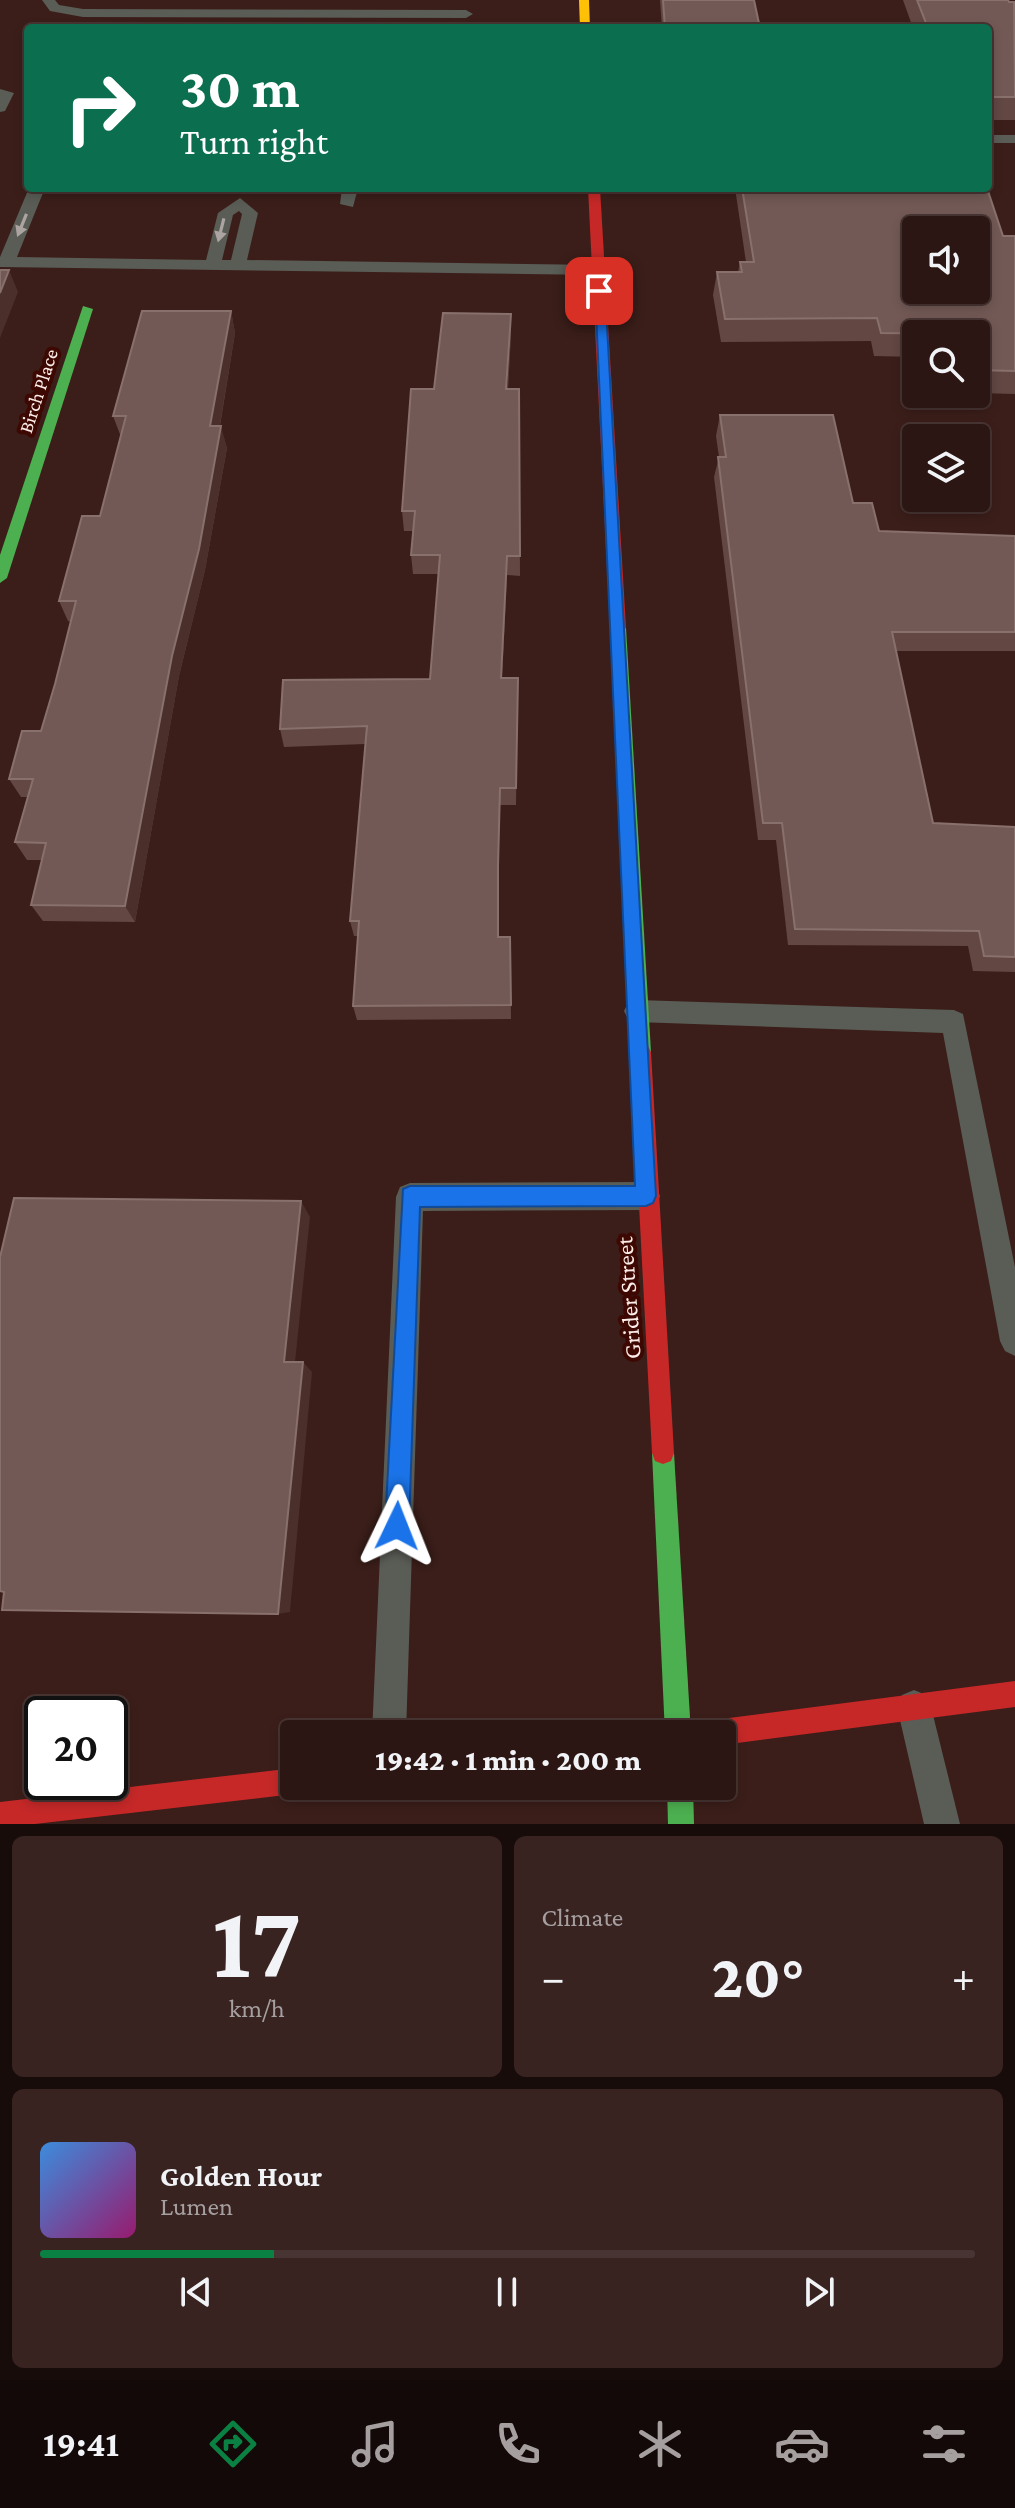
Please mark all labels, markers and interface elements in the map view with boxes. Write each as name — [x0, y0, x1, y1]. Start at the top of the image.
icon: right — [48, 56, 152, 160]
text: 30 m — [180, 57, 300, 119]
text: Turn right — [180, 122, 328, 162]
one-way arrow — [15, 213, 28, 237]
map controls — [902, 216, 990, 512]
button: sound — [902, 216, 990, 304]
one-way arrow — [215, 218, 227, 243]
pin — [565, 257, 633, 325]
icon: arrive — [577, 269, 621, 313]
button: search — [902, 320, 990, 408]
street label: Birch Place — [14, 346, 62, 436]
button: layers — [902, 424, 990, 512]
street label: Grider Street — [610, 1235, 646, 1360]
position arrow — [355, 1484, 439, 1568]
speed limit sign: 20 — [24, 1696, 128, 1800]
text: 19:42 · 1 min · 200 m — [375, 1743, 641, 1776]
text: 17 — [212, 1884, 301, 1999]
text: Climate — [542, 1903, 623, 1932]
text: 20° — [712, 1943, 805, 2010]
text: − — [542, 1953, 565, 2001]
text: + — [952, 1953, 975, 2001]
text: km/h — [229, 1994, 285, 2023]
text: Golden Hour — [160, 2159, 322, 2192]
text: Lumen — [160, 2192, 233, 2221]
icon: previous — [174, 2270, 218, 2314]
icon: pause — [485, 2270, 529, 2314]
icon: next — [797, 2270, 841, 2314]
icon: directions — [205, 2416, 261, 2472]
icon: music — [347, 2416, 403, 2472]
icon: phone — [490, 2416, 546, 2472]
icon: climate — [632, 2416, 688, 2472]
icon: car — [774, 2416, 830, 2472]
icon: filters — [916, 2416, 972, 2472]
text: 19:41 — [43, 2424, 119, 2464]

